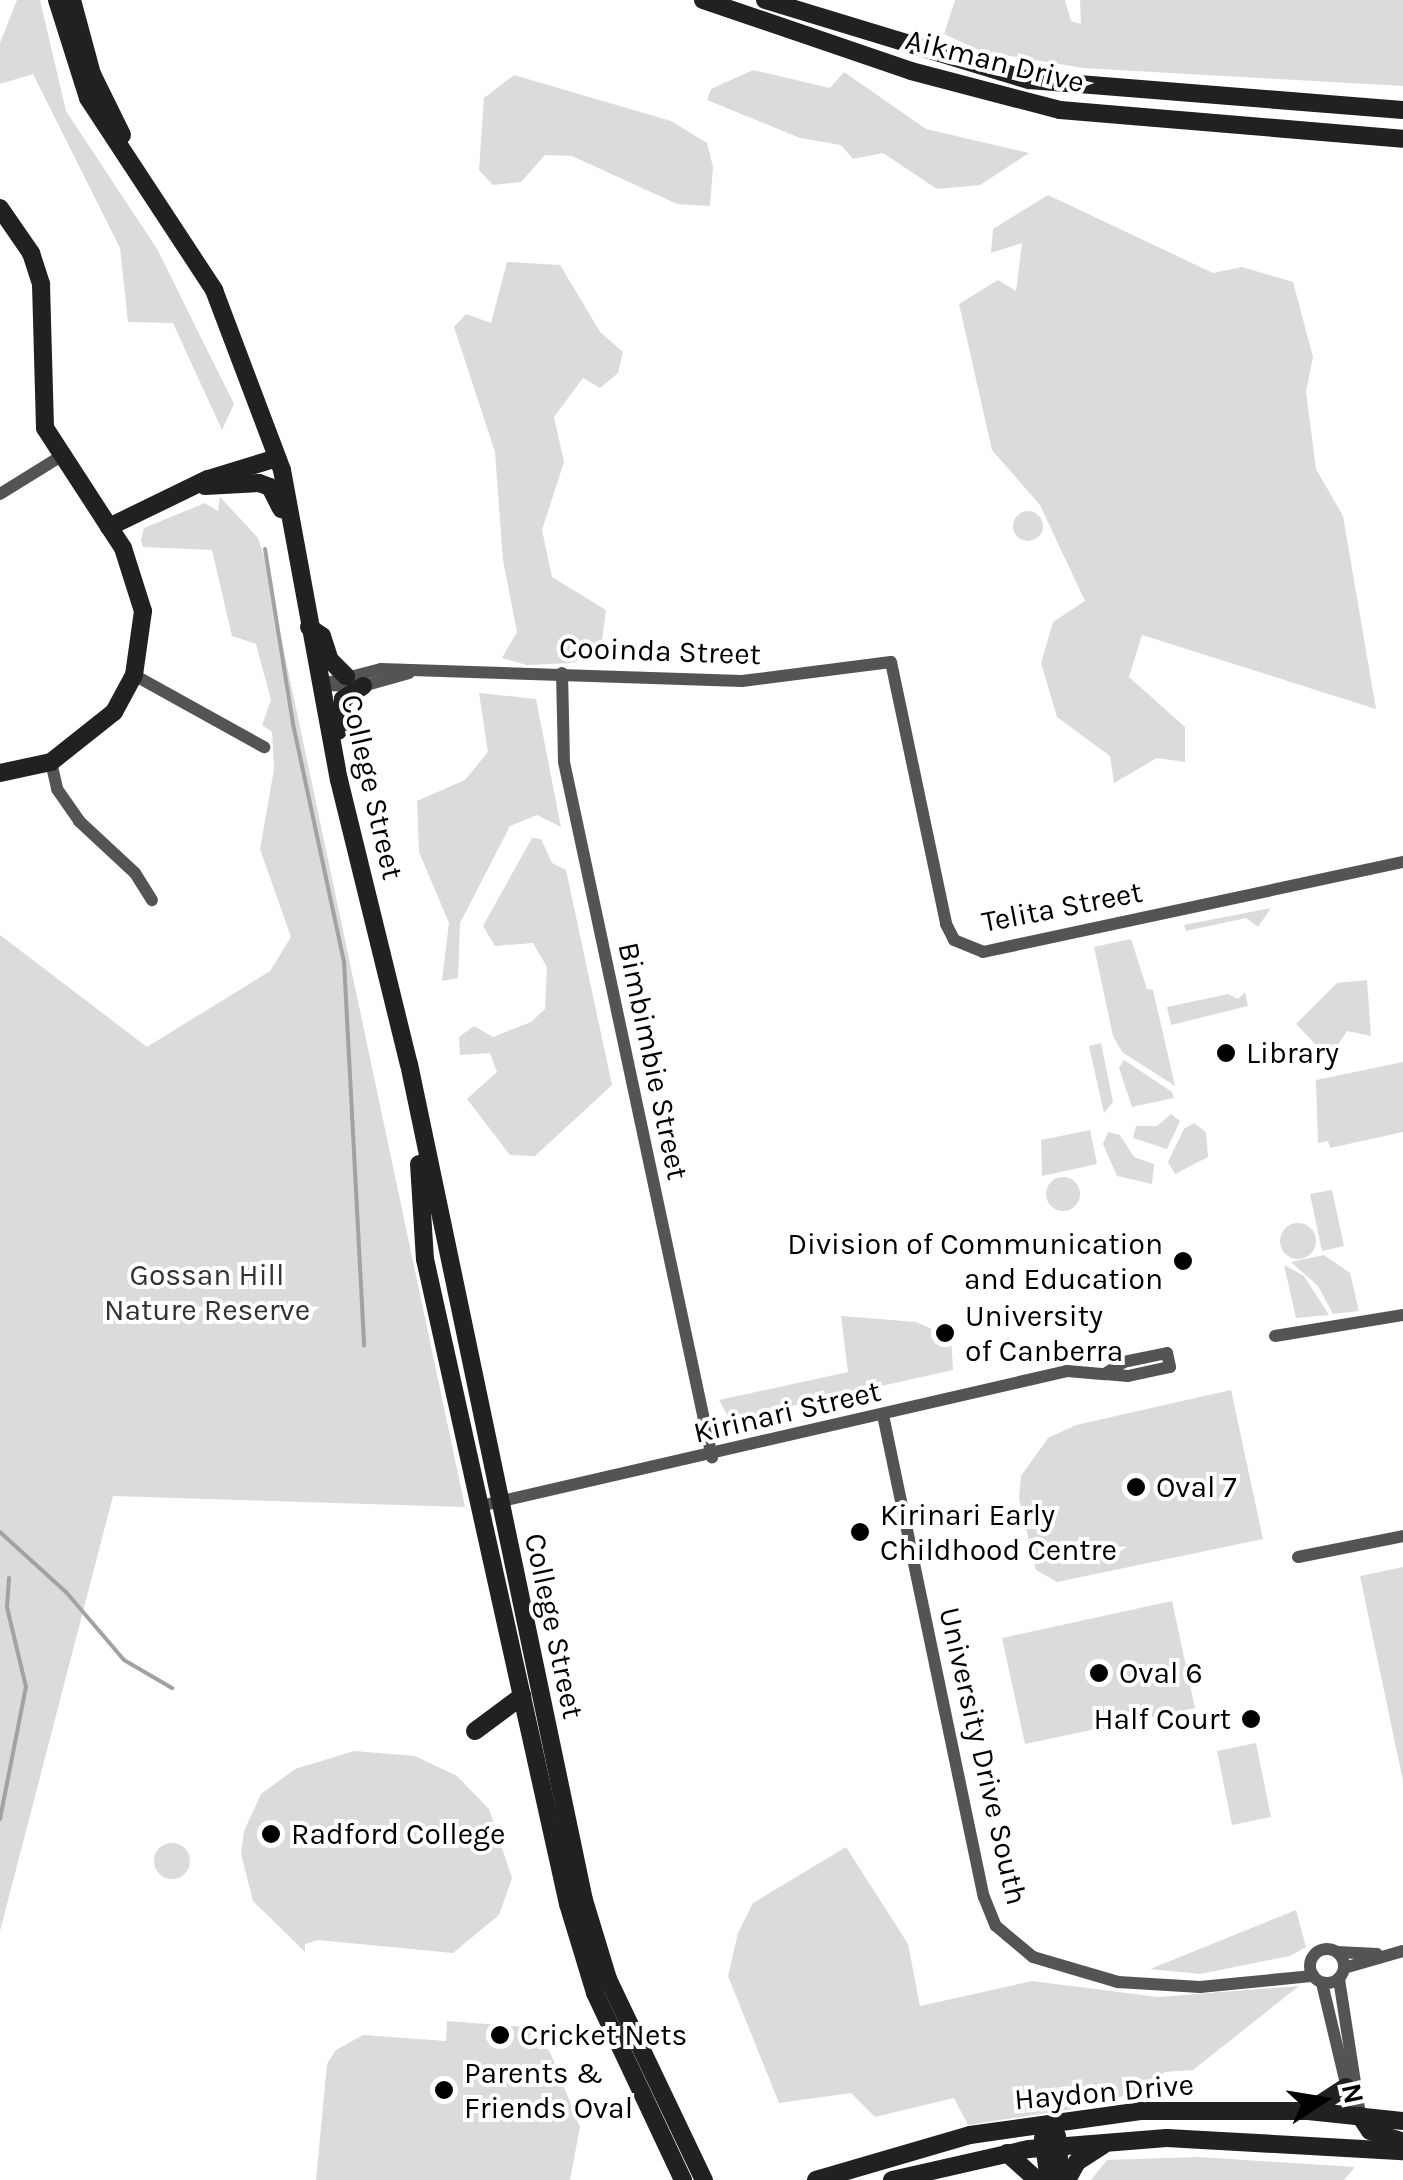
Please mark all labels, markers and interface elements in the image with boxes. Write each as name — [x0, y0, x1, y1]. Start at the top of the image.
street label: Aikman Drive — [902, 21, 1088, 101]
street label: Cooinda Street — [558, 629, 762, 673]
street label: College Street — [333, 691, 411, 883]
street label: Telita Street — [979, 874, 1145, 940]
street label: Bimbimbie Street — [610, 939, 696, 1183]
place label: Library — [1246, 1035, 1339, 1071]
marker: Library — [1215, 1042, 1237, 1064]
place label: Division of Communication and Education — [787, 1226, 1163, 1296]
marker: Division of Communication and Education — [1172, 1250, 1194, 1272]
park label: Gossan Hill Nature Reserve — [104, 1257, 310, 1328]
place label: University of Canberra — [965, 1298, 1123, 1368]
marker: University of Canberra — [934, 1322, 956, 1344]
street label: Kirinari Street — [690, 1373, 884, 1451]
place label: Oval 7 — [1156, 1469, 1237, 1505]
marker: Oval 7 — [1125, 1476, 1147, 1498]
place label: Kirinari Early Childhood Centre — [880, 1497, 1117, 1568]
marker: Kirinari Early Childhood Centre — [849, 1521, 871, 1543]
street label: College Street — [517, 1530, 591, 1722]
street label: University Drive South — [931, 1604, 1035, 1908]
place label: Oval 6 — [1119, 1655, 1203, 1691]
marker: Oval 6 — [1088, 1662, 1110, 1684]
place label: Half Court — [1094, 1701, 1231, 1737]
marker: Half Court — [1240, 1708, 1262, 1730]
place label: Radford College — [291, 1816, 505, 1852]
marker: Radford College — [260, 1823, 282, 1845]
place label: Cricket Nets — [520, 2017, 687, 2053]
marker: Cricket Nets — [489, 2024, 511, 2046]
north arrow — [1273, 2050, 1373, 2150]
place label: Parents & Friends Oval — [464, 2055, 633, 2126]
street label: Haydon Drive — [1013, 2066, 1195, 2118]
marker: Parents & Friends Oval — [433, 2079, 455, 2101]
text: N — [1335, 2080, 1371, 2107]

